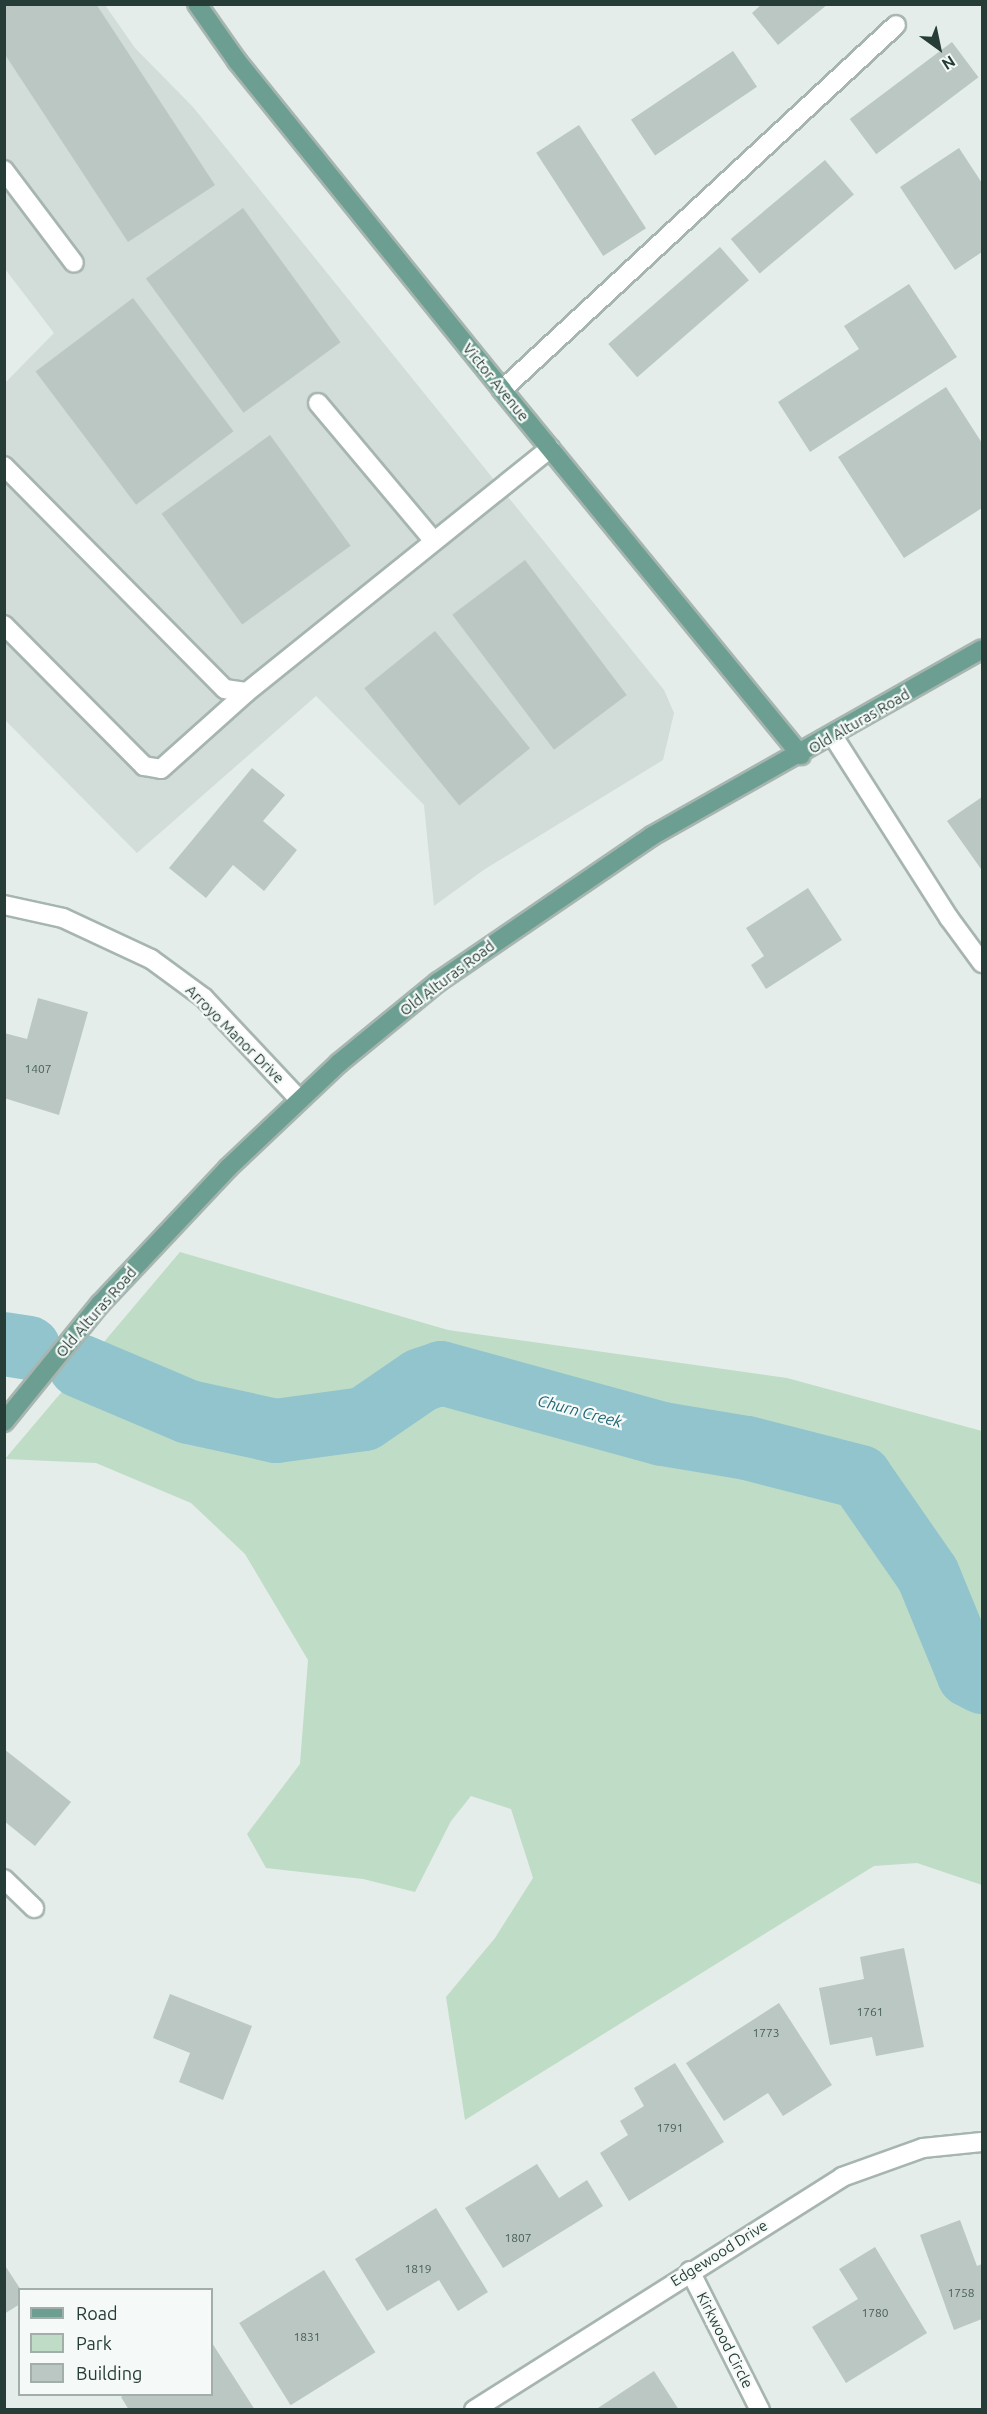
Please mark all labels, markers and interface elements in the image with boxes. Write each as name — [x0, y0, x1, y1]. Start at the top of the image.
north arrow — [909, 18, 969, 78]
text: N — [939, 52, 959, 74]
street label: Victor Avenue — [459, 339, 533, 425]
street label: Old Alturas Road — [805, 685, 913, 757]
street label: Old Alturas Road — [396, 937, 498, 1019]
street label: Arroyo Manor Drive — [182, 981, 288, 1087]
house number: 1407 — [24, 1062, 52, 1076]
street label: Old Alturas Road — [52, 1263, 140, 1361]
water label: Churn Creek — [536, 1391, 624, 1431]
house number: 1761 — [856, 2005, 884, 2019]
house number: 1773 — [752, 2026, 780, 2040]
house number: 1791 — [656, 2121, 684, 2135]
street label: Edgewood Drive — [667, 2216, 771, 2290]
house number: 1807 — [504, 2231, 532, 2245]
house number: 1819 — [404, 2262, 432, 2276]
house number: 1758 — [947, 2286, 975, 2300]
legend — [18, 2288, 213, 2396]
street label: Kirkwood Circle — [693, 2289, 757, 2391]
text: Road — [76, 2303, 118, 2323]
house number: 1780 — [861, 2306, 889, 2320]
house number: 1831 — [293, 2330, 321, 2344]
text: Park — [76, 2333, 112, 2353]
text: Building — [76, 2363, 142, 2383]

